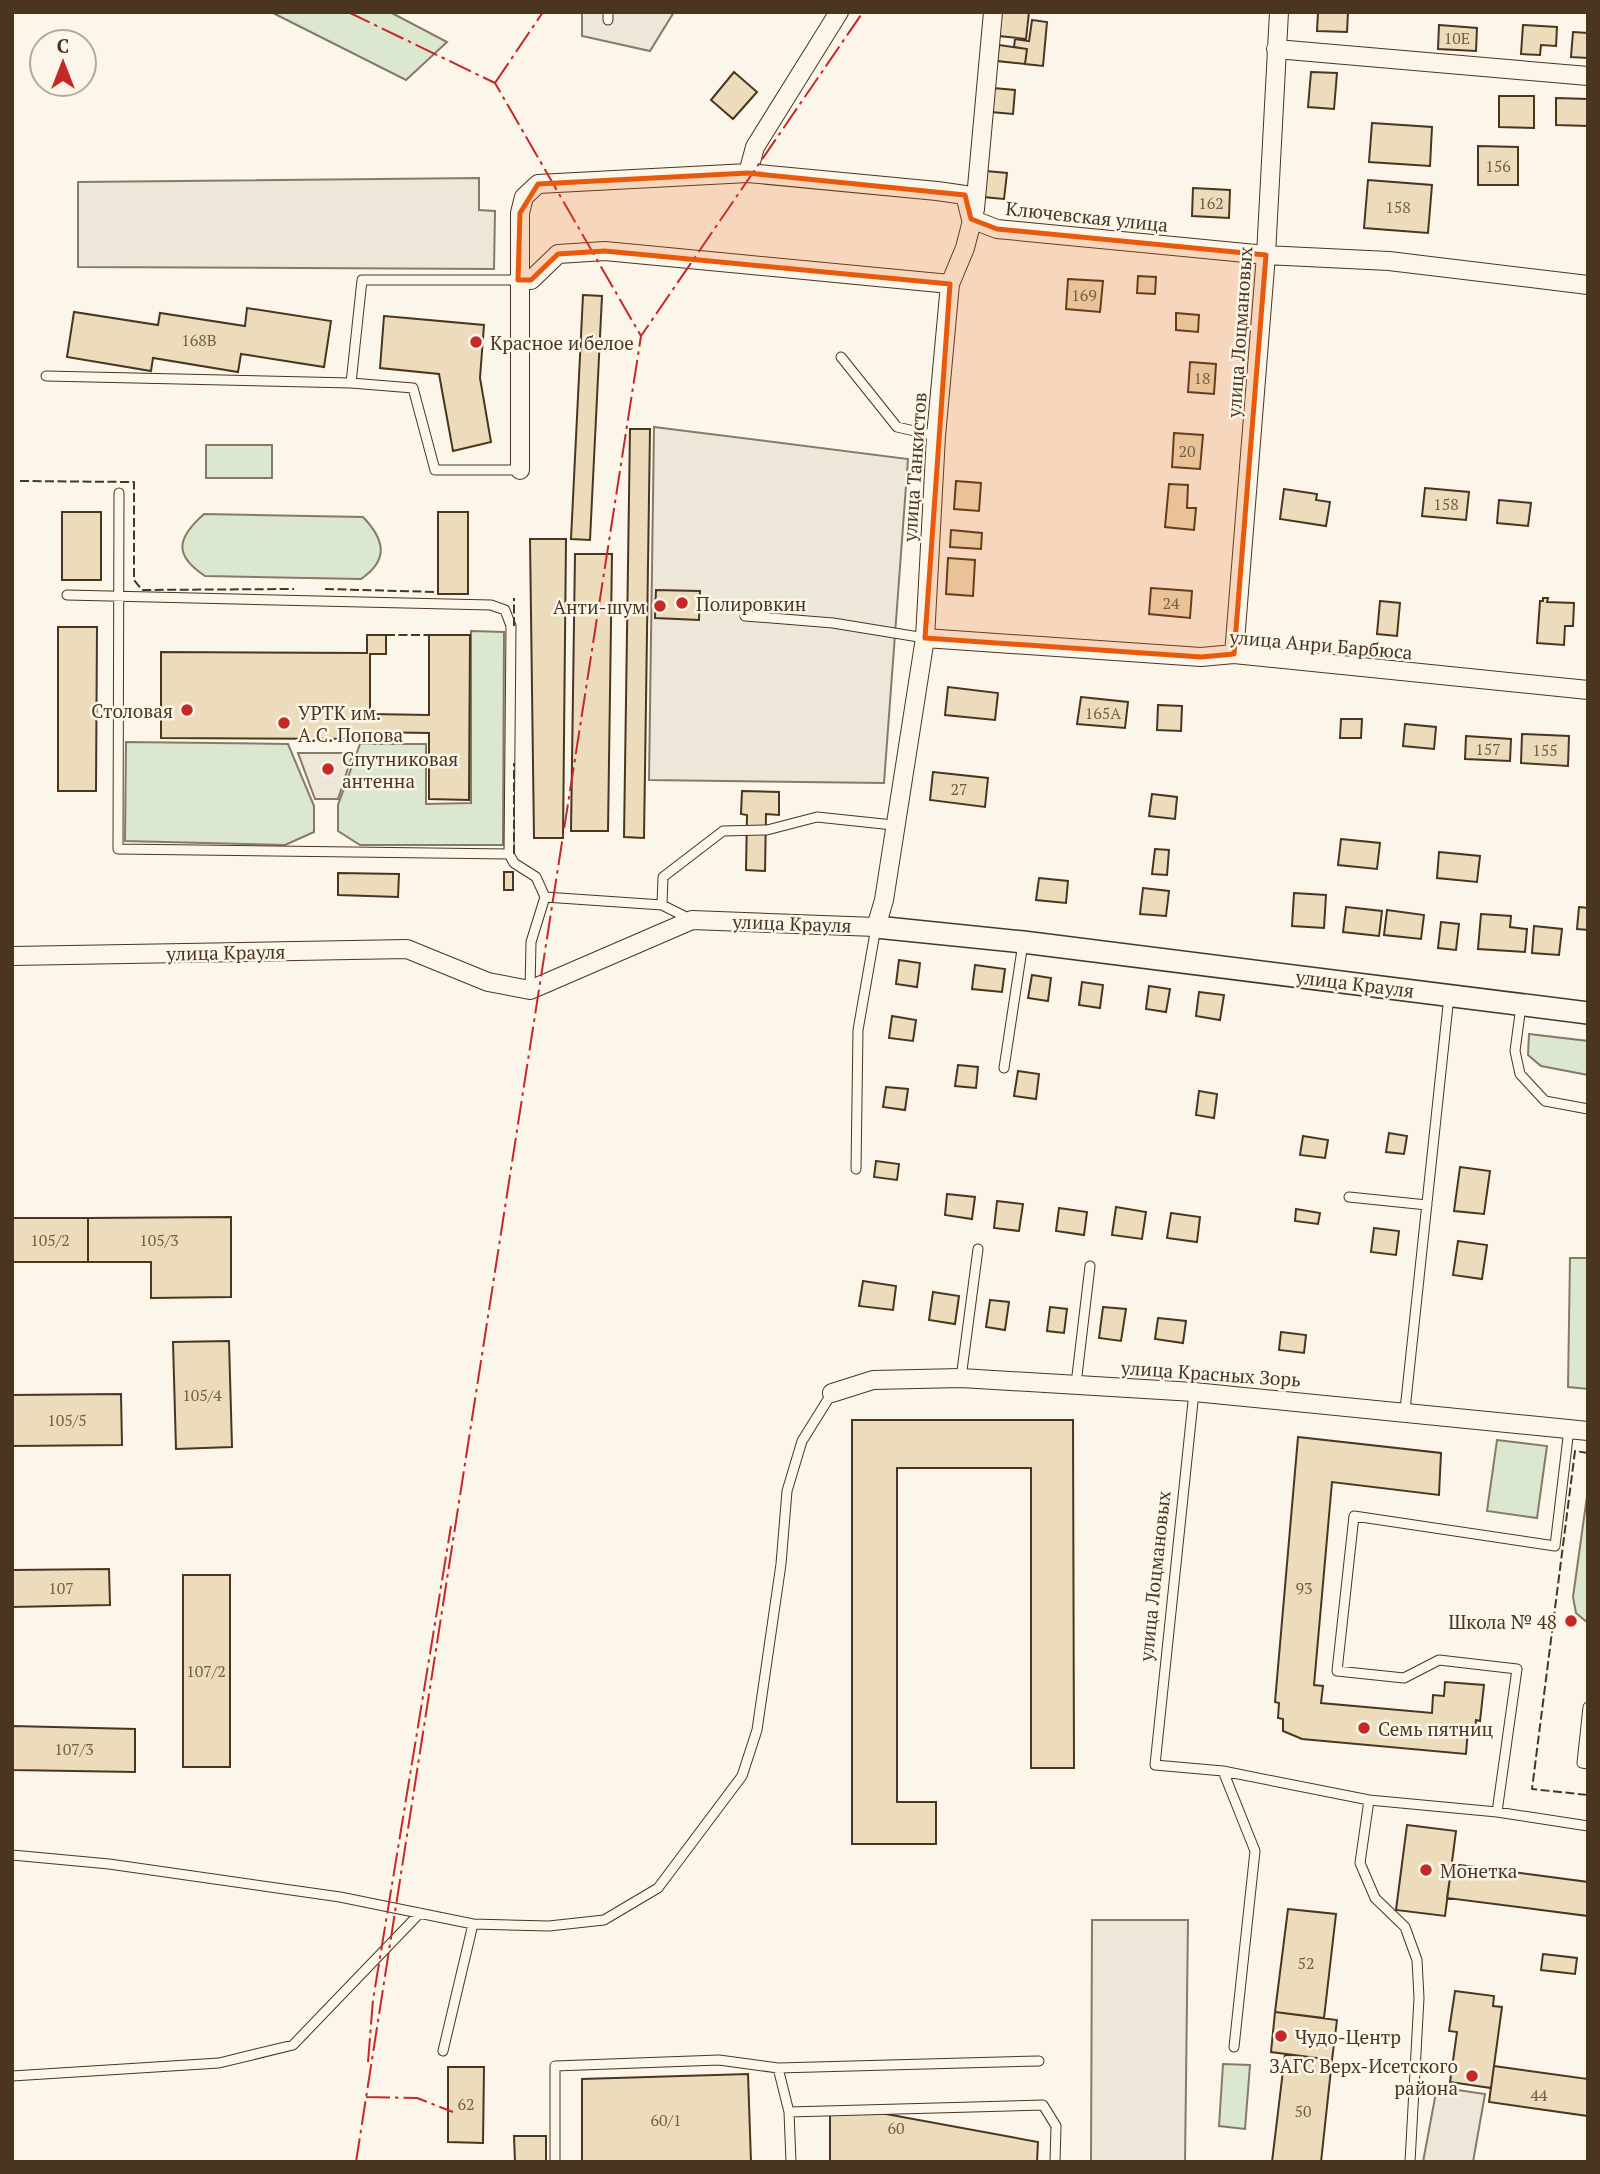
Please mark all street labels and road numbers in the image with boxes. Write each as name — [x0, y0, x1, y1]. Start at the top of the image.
street label: Ключевская улица — [1005, 195, 1170, 237]
street label: улица Лоцмановых — [1220, 246, 1257, 419]
street label: улица Танкистов — [896, 391, 932, 544]
street label: улица Анри Барбюса — [1227, 623, 1414, 664]
street label: улица Крауля — [731, 908, 852, 938]
street label: улица Крауля — [165, 938, 286, 966]
street label: улица Крауля — [1293, 963, 1416, 1003]
street label: улица Красных Зорь — [1119, 1354, 1302, 1392]
street label: улица Лоцмановых — [1133, 1489, 1175, 1663]

